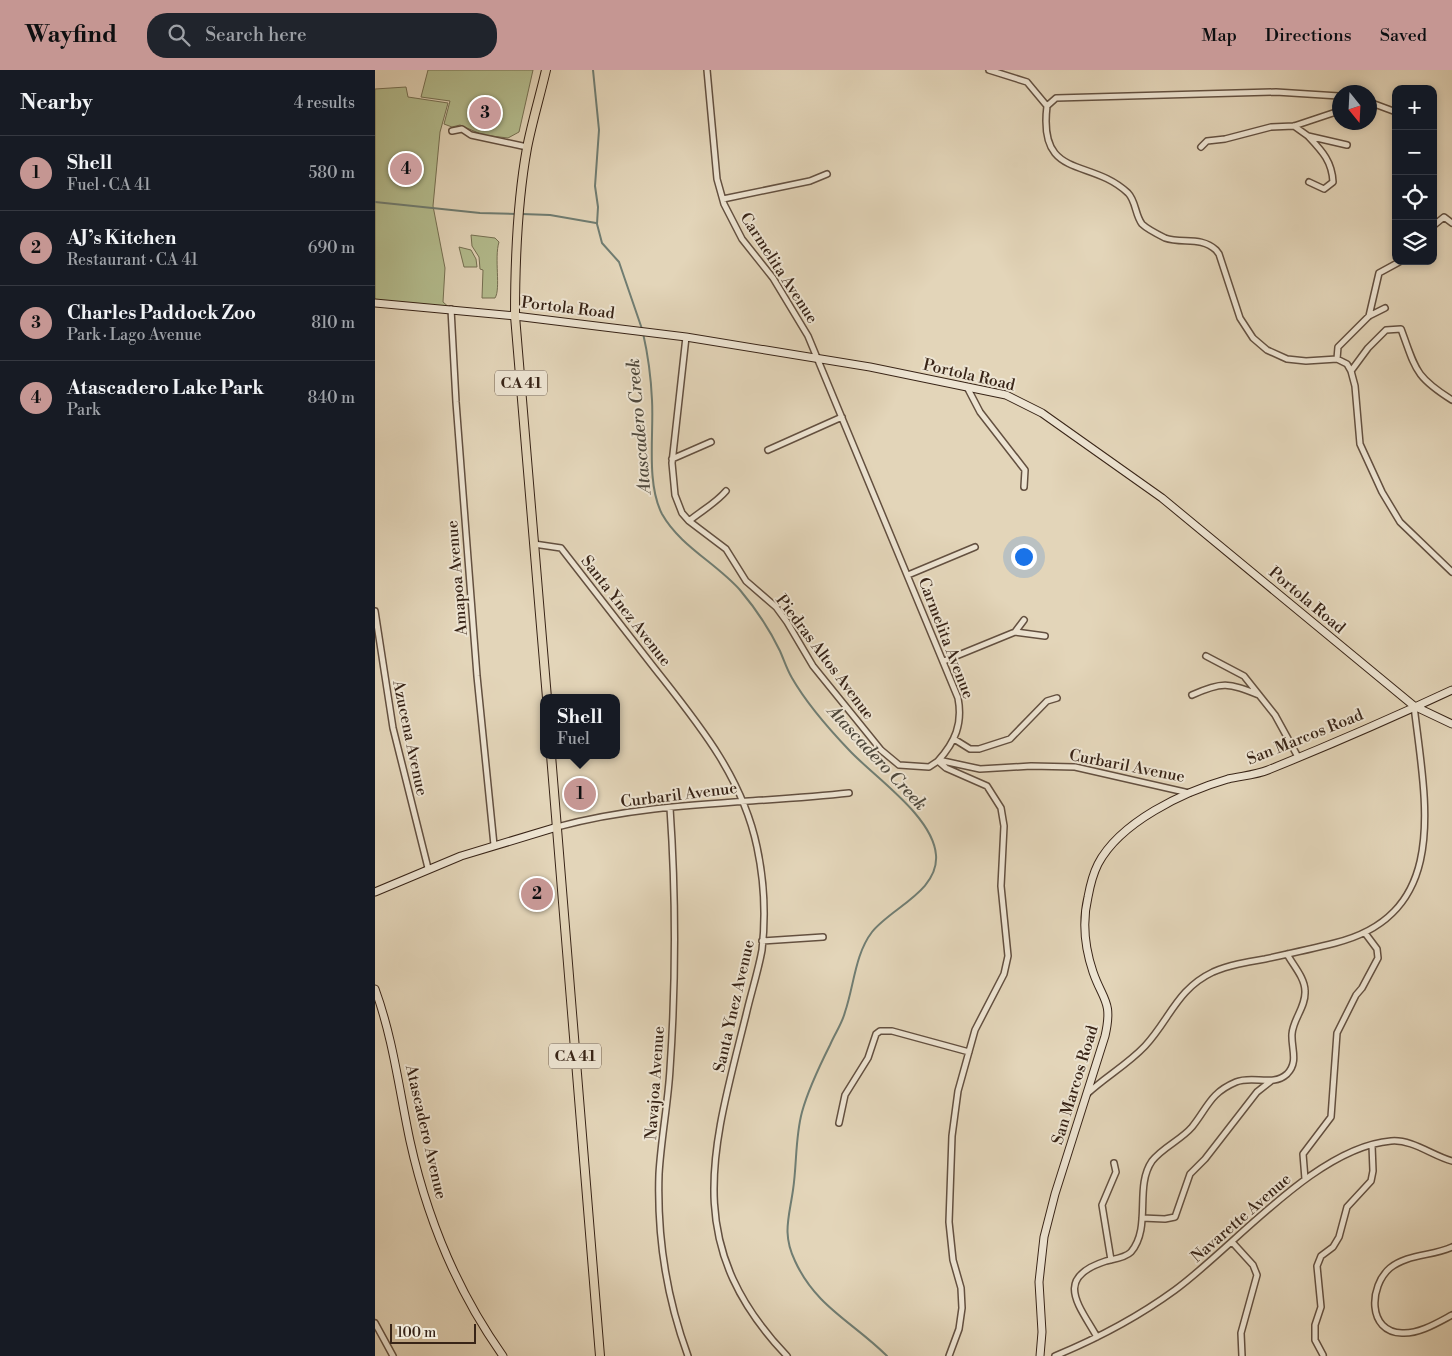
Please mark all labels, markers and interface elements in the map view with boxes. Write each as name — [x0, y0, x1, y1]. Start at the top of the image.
search box — [147, 13, 497, 58]
text: Wayfind — [25, 20, 117, 50]
icon: search — [165, 21, 193, 49]
text: Search here — [205, 23, 307, 47]
text: Map — [1201, 24, 1237, 47]
text: Directions — [1265, 24, 1352, 47]
text: Saved — [1380, 24, 1427, 47]
north arrow — [1332, 85, 1377, 130]
map controls — [1392, 85, 1437, 265]
button: + — [1392, 85, 1437, 130]
text: Nearby — [20, 90, 93, 116]
text: 4 results — [294, 93, 355, 113]
pin: 3 — [469, 94, 501, 132]
button: − — [1392, 130, 1437, 175]
pin: 4 — [390, 150, 422, 188]
text: Shell — [67, 151, 112, 175]
text: 1 — [32, 163, 40, 183]
text: 580 m — [308, 163, 355, 183]
text: Fuel · CA 41 — [67, 175, 151, 195]
button: locate — [1392, 175, 1437, 220]
street label: Carmelita Avenue — [736, 209, 822, 327]
button: layers — [1392, 220, 1437, 265]
text: AJ’s Kitchen — [67, 226, 176, 250]
text: 2 — [31, 238, 41, 258]
text: 690 m — [308, 238, 355, 258]
text: Restaurant · CA 41 — [67, 250, 198, 270]
street label: Portola Road — [520, 292, 616, 324]
text: Charles Paddock Zoo — [67, 301, 256, 325]
text: 3 — [31, 313, 41, 333]
text: 810 m — [311, 313, 355, 333]
text: Park · Lago Avenue — [67, 325, 202, 345]
street label: Portola Road — [921, 355, 1017, 395]
water label: Atascadero Creek — [622, 357, 657, 497]
road number: CA 41 — [495, 370, 547, 396]
text: Atascadero Lake Park — [67, 376, 264, 400]
text: 4 — [31, 388, 41, 408]
text: 840 m — [307, 388, 355, 408]
text: Park — [67, 400, 100, 420]
street label: Amapoa Avenue — [442, 520, 472, 637]
your location — [1011, 544, 1037, 570]
street label: Santa Ynez Avenue — [576, 551, 676, 671]
street label: Portola Road — [1265, 562, 1349, 638]
street label: Carmelita Avenue — [914, 575, 978, 701]
street label: Piedras Altos Avenue — [771, 590, 879, 724]
street label: Azucena Avenue — [388, 677, 432, 798]
popup — [540, 694, 620, 759]
water label: Atascadero Creek — [821, 699, 932, 816]
text: Shell — [557, 705, 603, 729]
street label: San Marcos Road — [1244, 705, 1366, 769]
text: Fuel — [557, 729, 590, 749]
street label: Curbaril Avenue — [1067, 745, 1187, 787]
pin: 1 — [564, 775, 596, 813]
street label: Curbaril Avenue — [620, 778, 738, 812]
pin: 2 — [521, 875, 553, 913]
street label: Santa Ynez Avenue — [709, 938, 759, 1074]
street label: San Marcos Road — [1047, 1023, 1103, 1147]
street label: Navajoa Avenue — [641, 1025, 669, 1141]
road number: CA 41 — [549, 1044, 601, 1068]
street label: Atascadero Avenue — [401, 1062, 451, 1201]
street label: Navarette Avenue — [1187, 1169, 1295, 1267]
scale bar — [390, 1321, 476, 1344]
text: 100 m — [397, 1324, 436, 1342]

